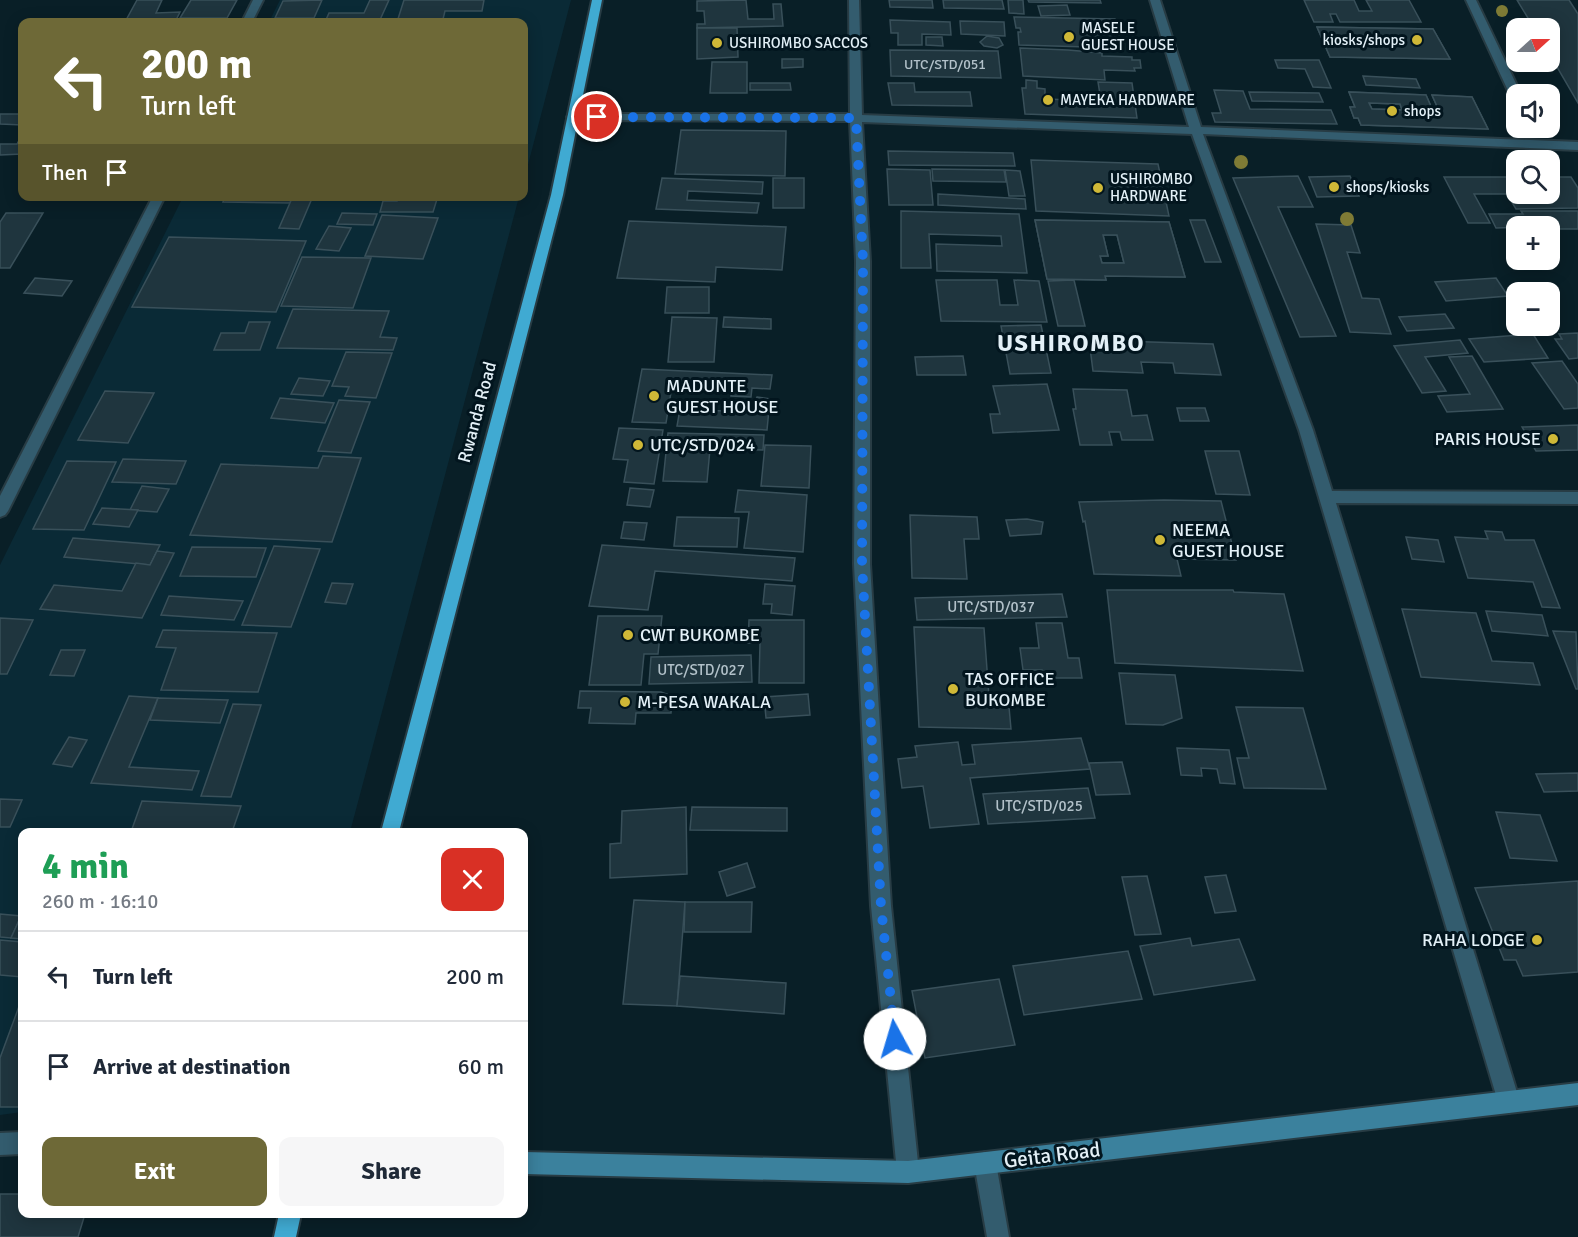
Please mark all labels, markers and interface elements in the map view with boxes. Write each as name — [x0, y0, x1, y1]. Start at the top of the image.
north arrow — [1506, 18, 1560, 72]
map controls — [1506, 18, 1560, 336]
place label: MASELE GUEST HOUSE — [1081, 19, 1175, 54]
marker: MASELE GUEST HOUSE — [1062, 30, 1076, 44]
place label: kiosks/shops — [1323, 31, 1405, 49]
marker: kiosks/shops — [1410, 33, 1424, 47]
place label: USHIROMBO SACCOS — [729, 34, 868, 52]
marker: USHIROMBO SACCOS — [710, 36, 724, 50]
text: 200 m — [141, 39, 252, 90]
icon: left — [42, 42, 120, 120]
house number: UTC/STD/051 — [904, 56, 986, 73]
button: sound — [1506, 84, 1560, 138]
text: Turn left — [141, 90, 236, 123]
pin — [571, 91, 622, 142]
place label: MAYEKA HARDWARE — [1060, 91, 1195, 109]
marker: MAYEKA HARDWARE — [1041, 93, 1055, 107]
icon: arrive — [580, 100, 613, 133]
place label: shops — [1404, 102, 1441, 120]
marker: shops — [1385, 104, 1399, 118]
button: search — [1506, 150, 1560, 204]
icon: arrive — [100, 156, 133, 189]
text: Then — [42, 159, 88, 186]
place label: USHIROMBO HARDWARE — [1110, 170, 1193, 205]
place label: shops/kiosks — [1346, 178, 1430, 196]
marker: shops/kiosks — [1327, 180, 1341, 194]
marker: USHIROMBO HARDWARE — [1091, 181, 1105, 195]
button: + — [1506, 216, 1560, 270]
button: − — [1506, 282, 1560, 336]
district label: USHIROMBO — [997, 328, 1145, 358]
street label: Rwanda Road — [453, 359, 501, 465]
place label: MADUNTE GUEST HOUSE — [666, 375, 778, 418]
marker: MADUNTE GUEST HOUSE — [647, 389, 661, 403]
place label: PARIS HOUSE — [1435, 428, 1541, 450]
marker: PARIS HOUSE — [1546, 432, 1560, 446]
place label: UTC/STD/024 — [650, 434, 755, 456]
marker: UTC/STD/024 — [631, 438, 645, 452]
place label: NEEMA GUEST HOUSE — [1172, 519, 1284, 562]
marker: NEEMA GUEST HOUSE — [1153, 533, 1167, 547]
house number: UTC/STD/037 — [947, 598, 1035, 616]
place label: CWT BUKOMBE — [640, 624, 760, 646]
marker: CWT BUKOMBE — [621, 628, 635, 642]
house number: UTC/STD/027 — [657, 661, 745, 679]
place label: TAS OFFICE BUKOMBE — [965, 668, 1055, 711]
marker: TAS OFFICE BUKOMBE — [946, 682, 960, 696]
place label: M-PESA WAKALA — [637, 691, 771, 713]
marker: M-PESA WAKALA — [618, 695, 632, 709]
house number: UTC/STD/025 — [995, 797, 1083, 815]
text: 4 min — [42, 844, 129, 889]
button: close — [441, 848, 504, 911]
text: 260 m · 16:10 — [42, 889, 158, 914]
place label: RAHA LODGE — [1422, 929, 1525, 951]
marker: RAHA LODGE — [1530, 933, 1544, 947]
icon: left — [42, 960, 75, 993]
text: Turn left — [93, 963, 173, 990]
text: 200 m — [446, 963, 504, 990]
position arrow — [863, 1007, 927, 1071]
icon: arrive — [42, 1050, 75, 1083]
text: Arrive at destination — [93, 1053, 290, 1080]
text: 60 m — [458, 1053, 504, 1080]
street label: Geita Road — [1002, 1136, 1102, 1174]
button: Exit — [42, 1137, 267, 1206]
button: Share — [279, 1137, 504, 1206]

